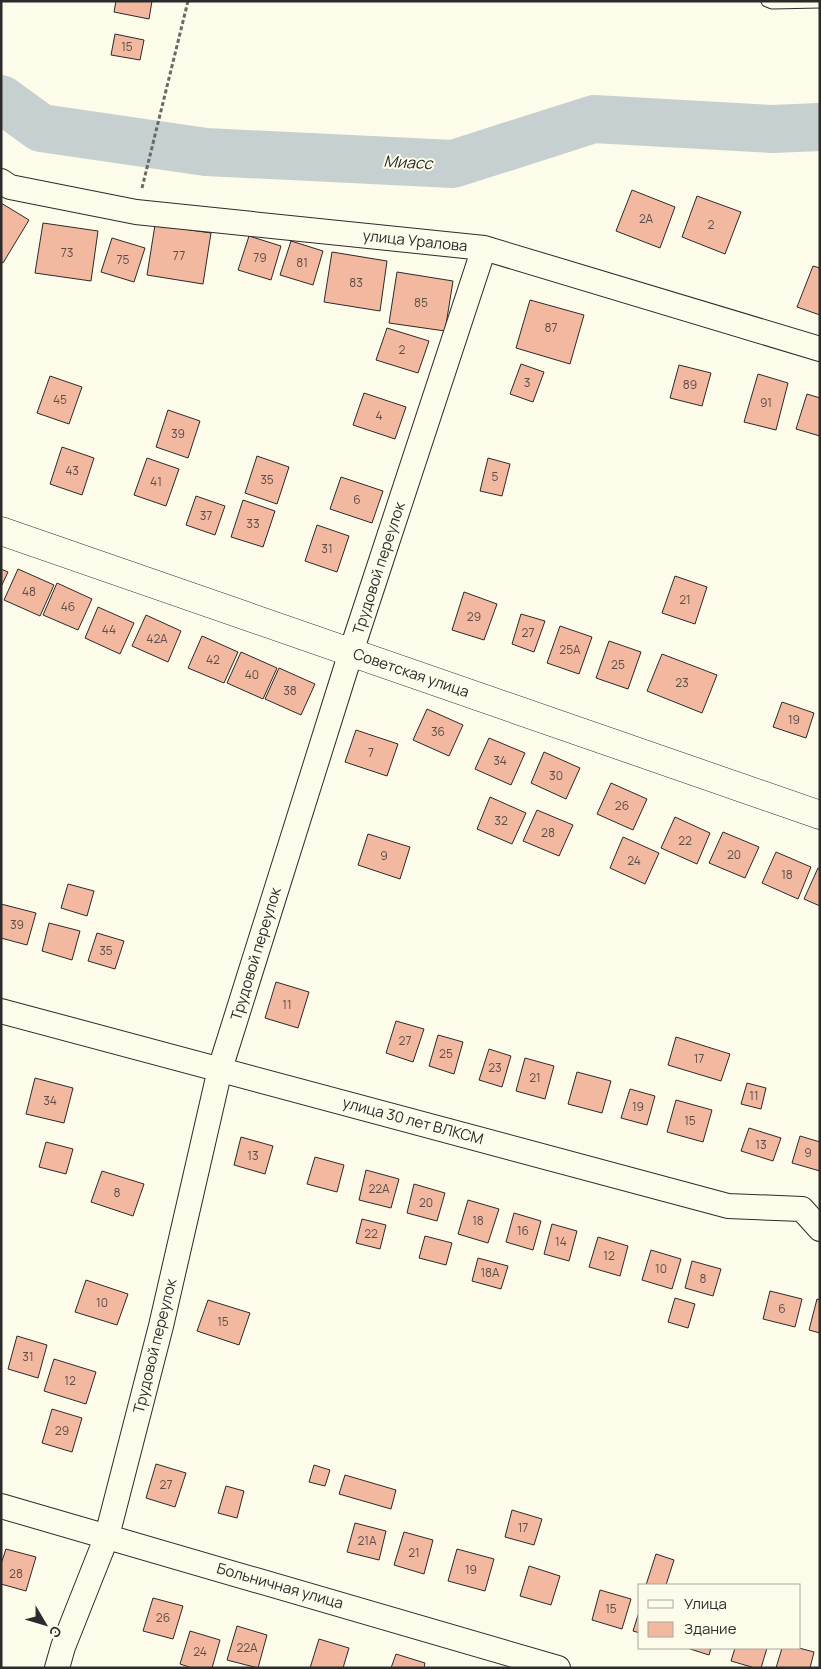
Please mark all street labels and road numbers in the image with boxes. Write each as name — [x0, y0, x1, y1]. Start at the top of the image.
street label: улица Уралова — [362, 225, 468, 256]
street label: Трудовой переулок — [347, 498, 410, 637]
street label: Советская улица — [350, 643, 472, 702]
street label: Трудовой переулок — [225, 884, 286, 1023]
street label: улица 30 лет ВЛКСМ — [340, 1092, 486, 1149]
street label: Трудовой переулок — [128, 1276, 182, 1415]
street label: Больничная улица — [214, 1557, 346, 1614]

